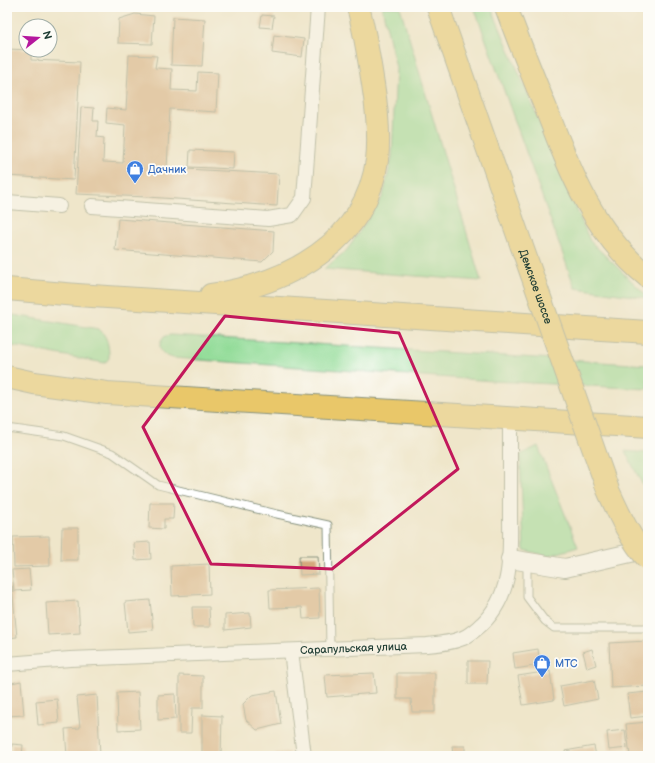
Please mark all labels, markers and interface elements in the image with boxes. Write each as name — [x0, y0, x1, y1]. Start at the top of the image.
north arrow — [18, 18, 58, 58]
text: N — [40, 29, 55, 41]
shop icon: Дачник — [125, 159, 145, 184]
place label: Дачник — [148, 163, 186, 176]
street label: Демское шоссе — [517, 247, 555, 326]
street label: Сарапульская улица — [300, 639, 408, 656]
shop icon: МТС — [532, 653, 552, 678]
place label: МТС — [555, 657, 578, 670]

